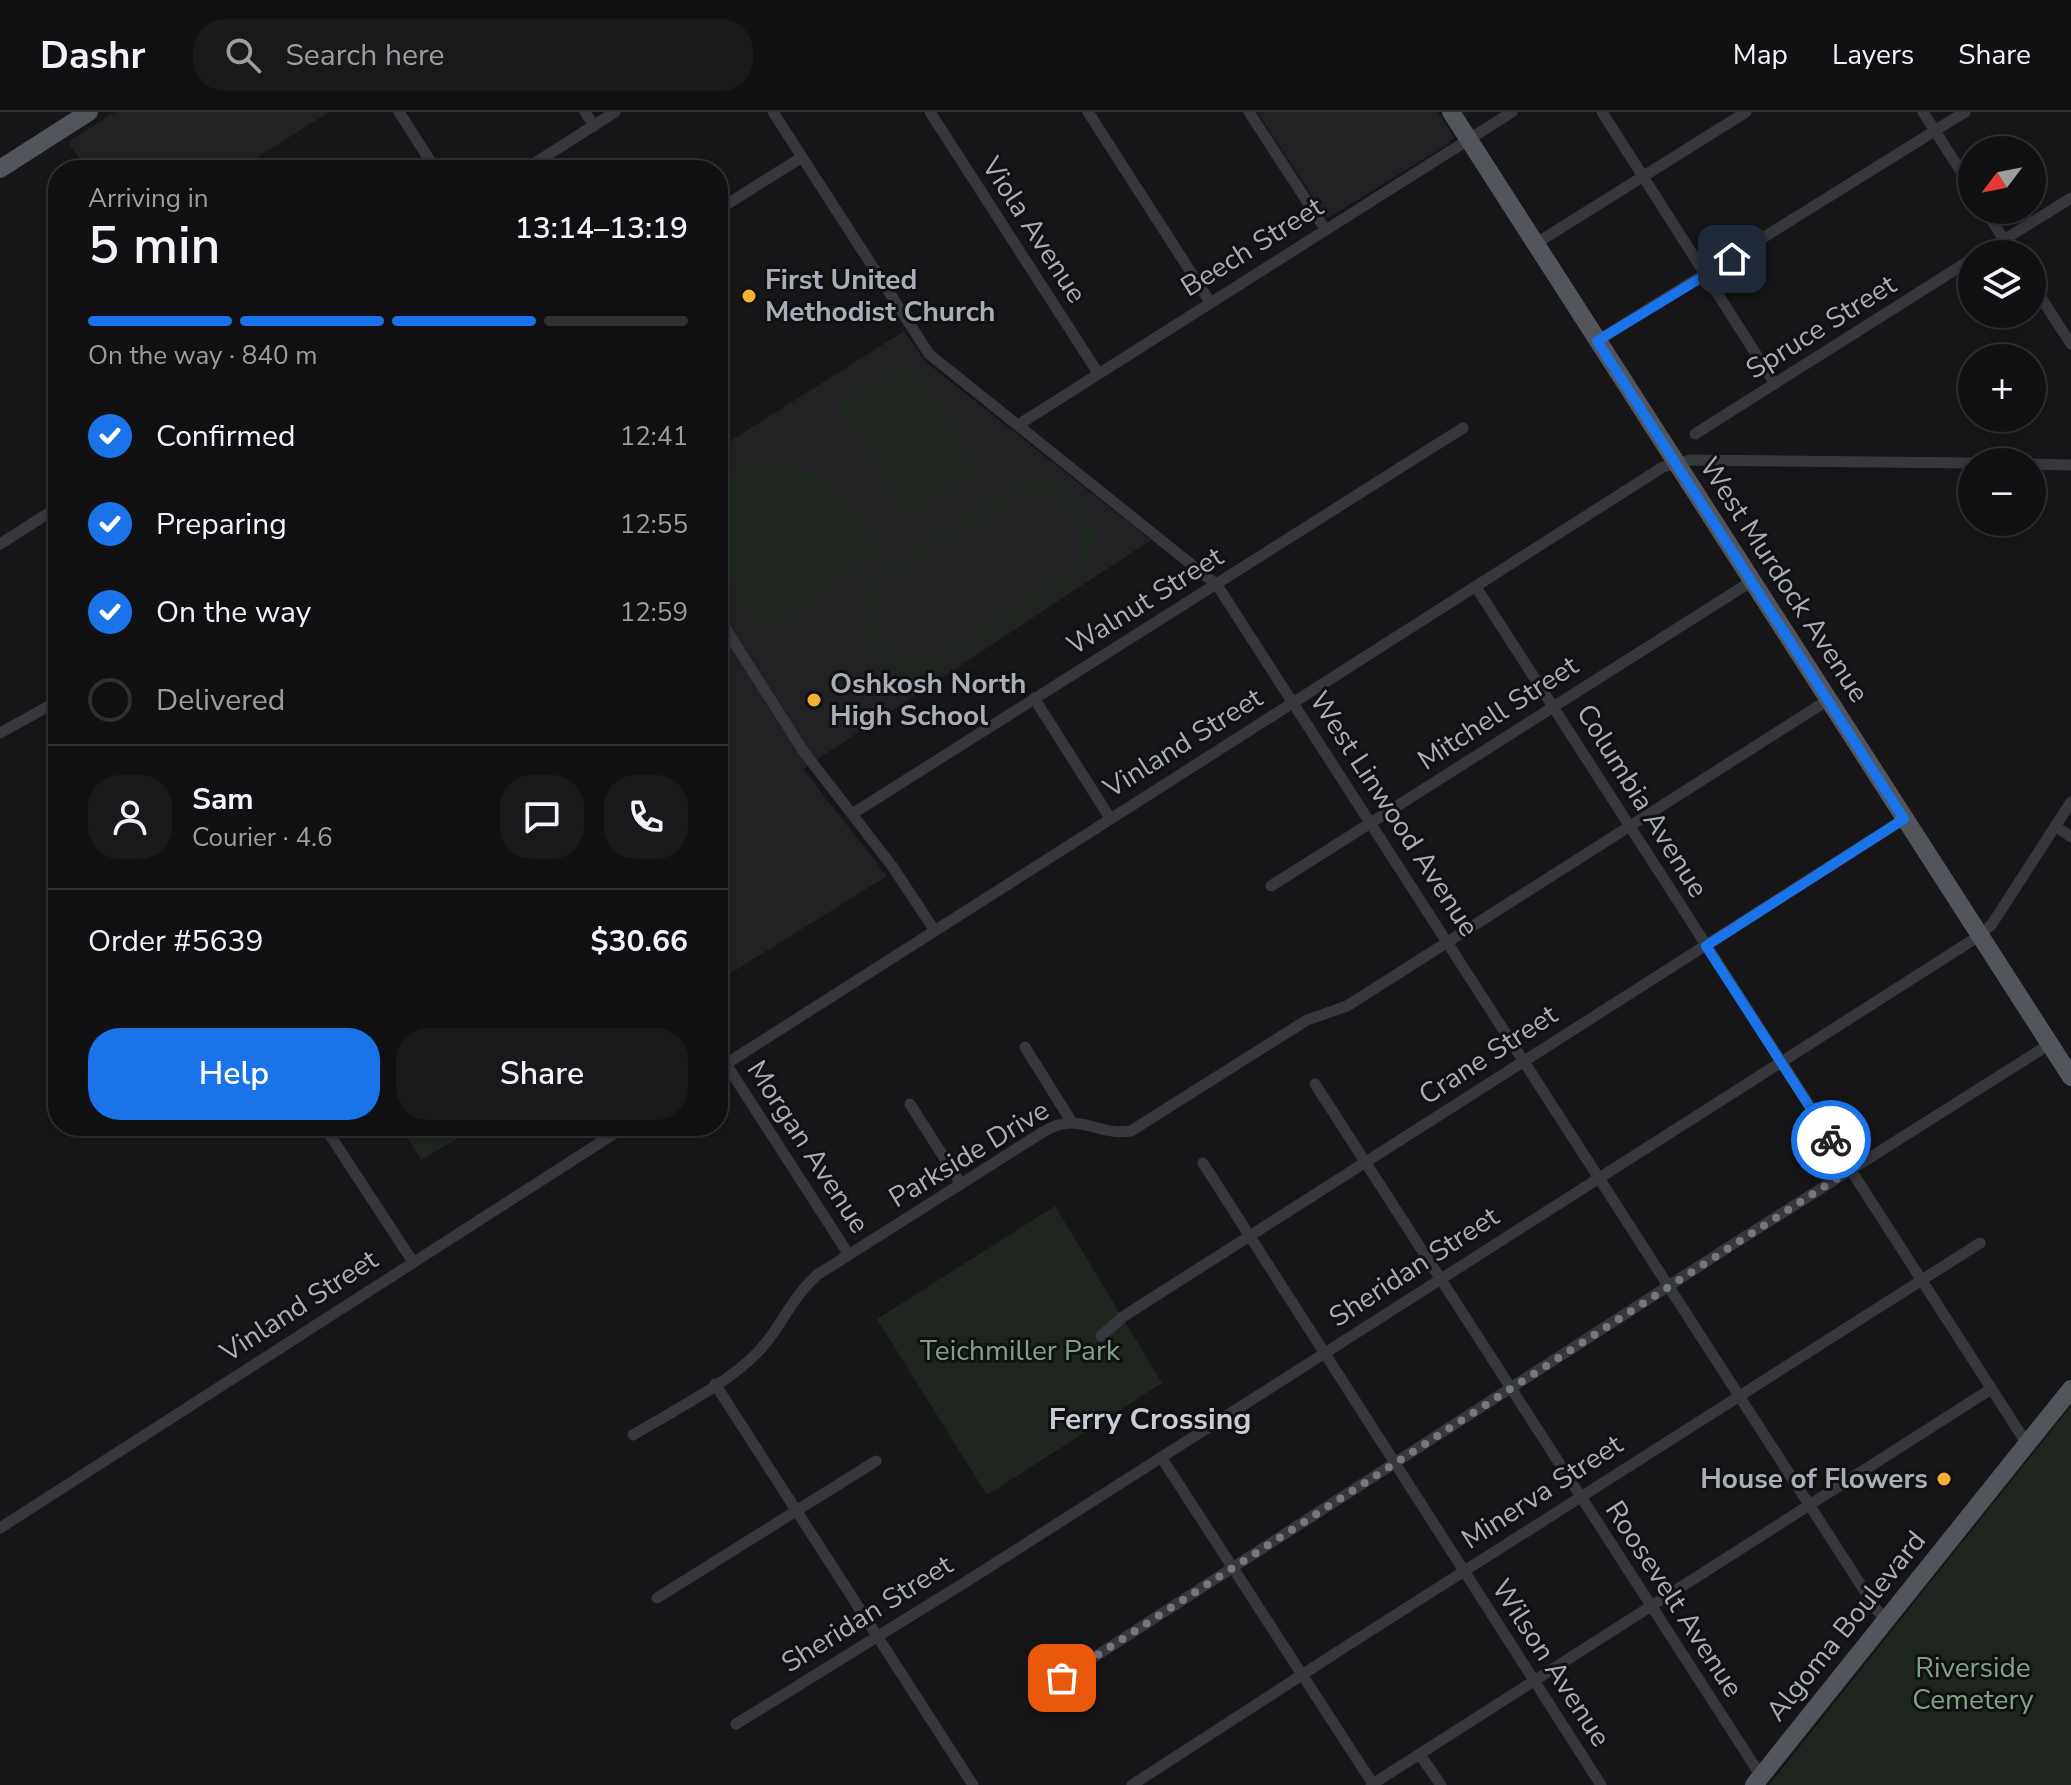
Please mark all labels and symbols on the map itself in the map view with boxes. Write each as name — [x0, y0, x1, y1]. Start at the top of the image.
north arrow — [1958, 136, 2046, 224]
street label: Viola Avenue — [972, 149, 1095, 310]
street label: Beech Street — [1174, 188, 1331, 306]
pin — [1698, 225, 1766, 293]
place label: First United Methodist Church — [765, 261, 995, 331]
street label: Spruce Street — [1739, 266, 1904, 388]
marker: First United Methodist Church — [740, 287, 758, 305]
street label: West Murdock Avenue — [1690, 450, 1878, 710]
street label: Walnut Street — [1060, 538, 1230, 664]
street label: Mitchell Street — [1410, 647, 1586, 779]
place label: Oshkosh North High School — [830, 665, 1026, 735]
street label: Vinland Street — [1095, 679, 1270, 808]
street label: West Linwood Avenue — [1300, 684, 1488, 944]
marker: Oshkosh North High School — [805, 691, 823, 709]
street label: Columbia Avenue — [1567, 697, 1717, 905]
street label: Crane Street — [1411, 996, 1565, 1114]
street label: Morgan Avenue — [738, 1053, 878, 1241]
street label: Parkside Drive — [882, 1091, 1056, 1217]
courier — [1791, 1100, 1871, 1180]
street label: Sheridan Street — [1322, 1198, 1506, 1336]
street label: Vinland Street — [212, 1241, 385, 1372]
park label: Teichmiller Park — [920, 1332, 1121, 1370]
district label: Ferry Crossing — [1049, 1399, 1251, 1440]
street label: Minerva Street — [1454, 1426, 1630, 1558]
place label: House of Flowers — [1700, 1460, 1928, 1498]
marker: House of Flowers — [1935, 1470, 1953, 1488]
street label: Roosevelt Avenue — [1596, 1493, 1752, 1705]
street label: Algoma Boulevard — [1757, 1523, 1935, 1729]
street label: Sheridan Street — [774, 1546, 960, 1682]
street label: Wilson Avenue — [1483, 1572, 1619, 1754]
pin — [1028, 1644, 1096, 1712]
park label: Riverside Cemetery — [1912, 1649, 2034, 1719]

